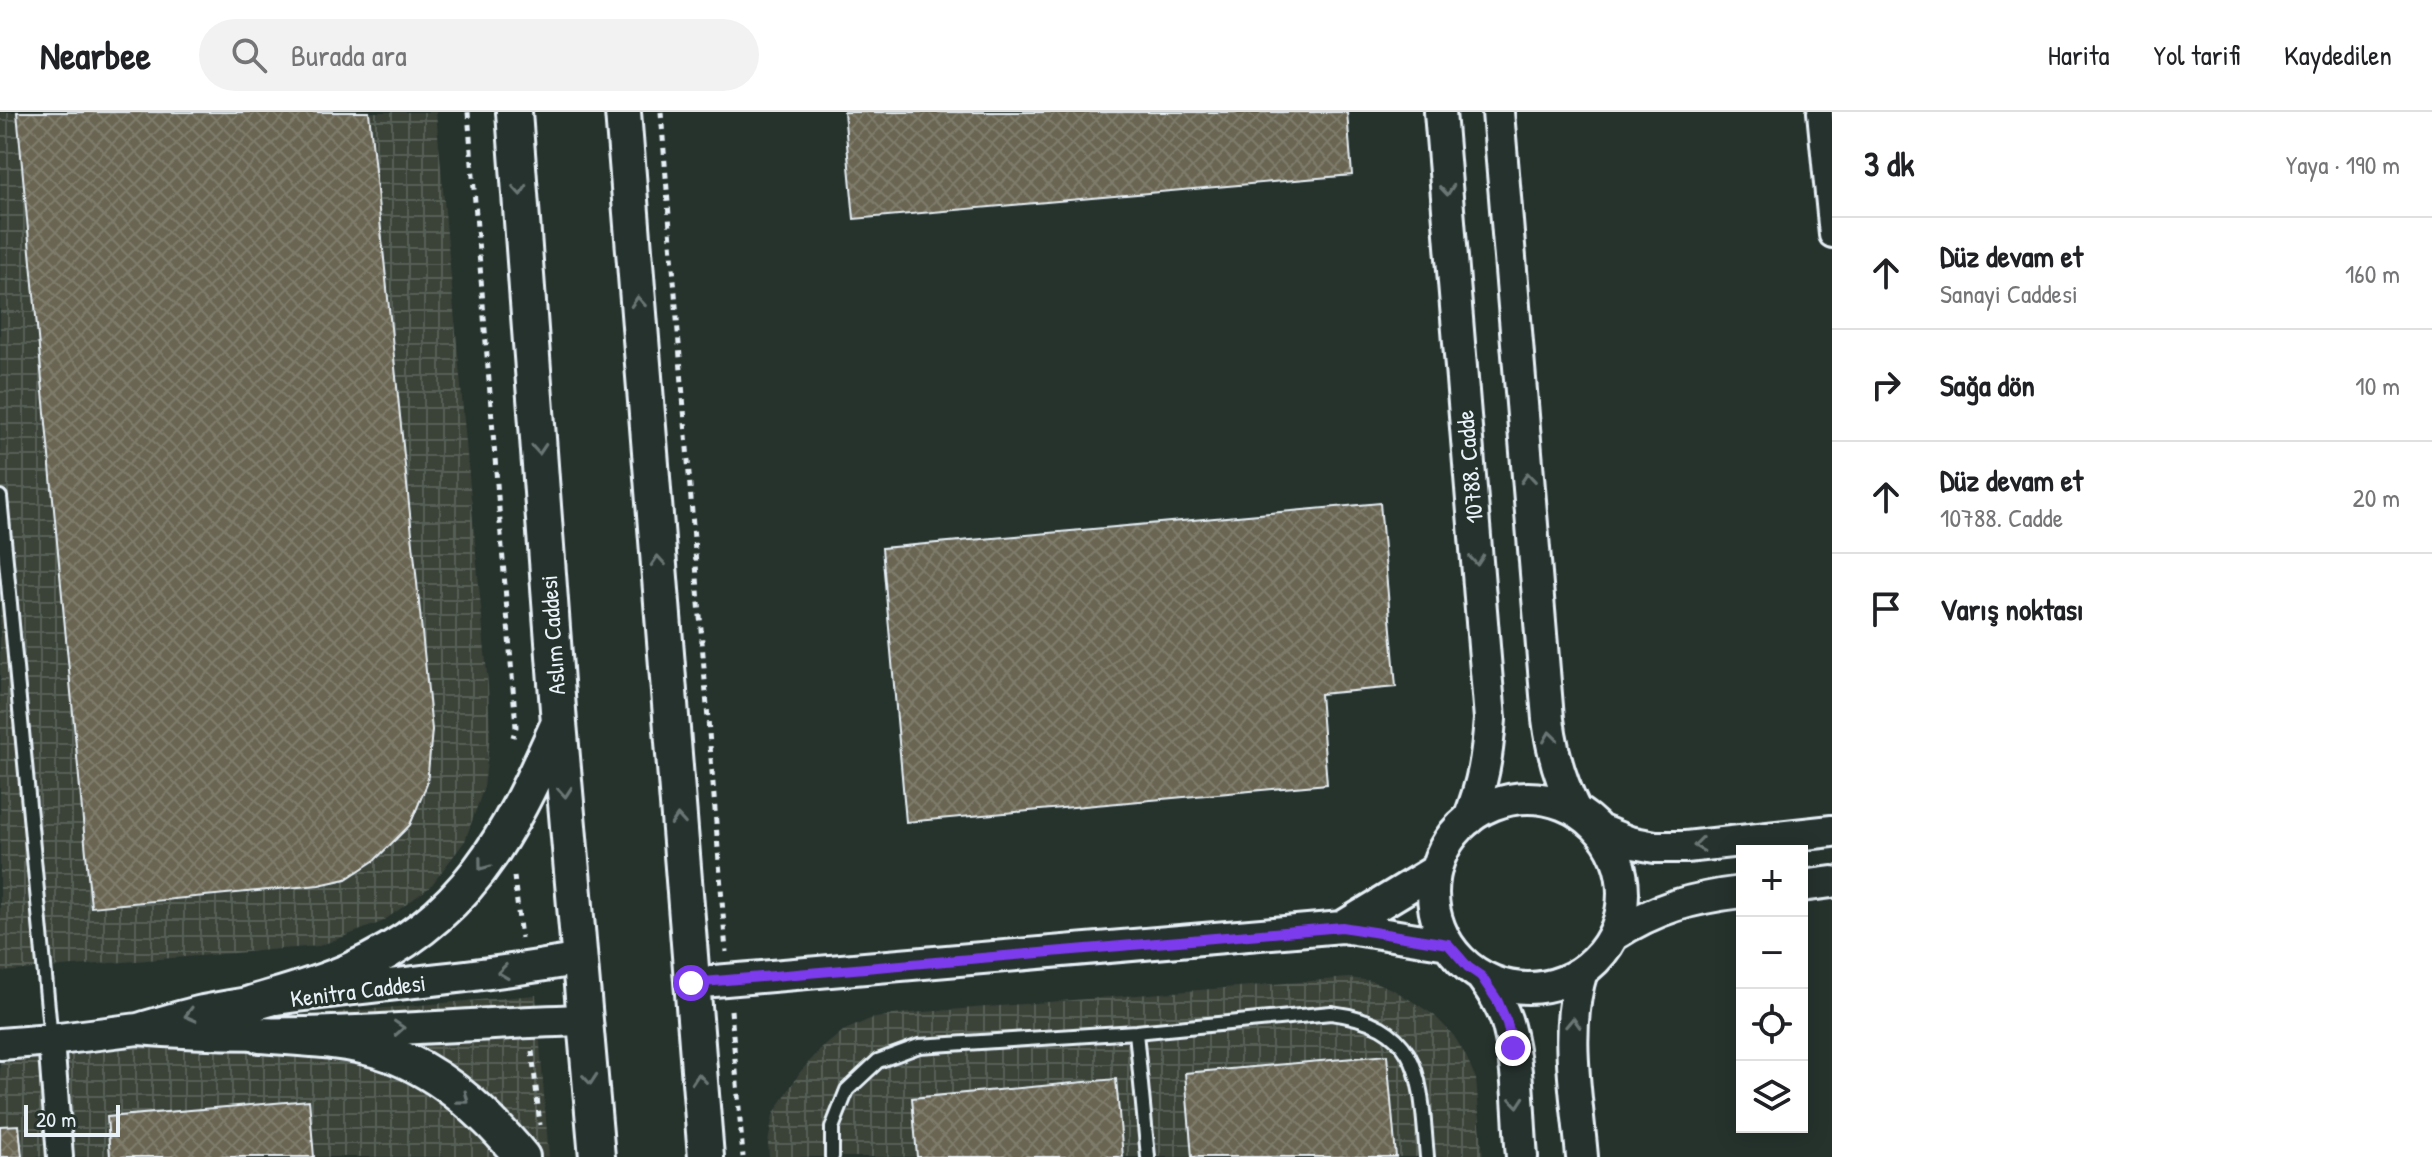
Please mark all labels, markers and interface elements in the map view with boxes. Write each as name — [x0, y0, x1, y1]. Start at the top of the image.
search box — [199, 19, 759, 91]
text: Nearbee — [40, 29, 151, 81]
icon: search — [227, 33, 271, 77]
text: Burada ara — [291, 35, 407, 75]
text: Harita — [2048, 36, 2110, 74]
text: Yol tarifi — [2154, 36, 2240, 74]
text: Kaydedilen — [2284, 36, 2392, 74]
text: 3 dk — [1864, 141, 1914, 187]
text: Yaya · 190 m — [2286, 147, 2400, 182]
one-way arrow — [511, 184, 528, 197]
one-way arrow — [1438, 184, 1455, 197]
text: Düz devam et — [1940, 236, 2083, 276]
icon: ahead — [1864, 251, 1908, 295]
text: 160 m — [2345, 256, 2400, 291]
text: Sanayi Caddesi — [1940, 276, 2078, 311]
one-way arrow — [630, 295, 647, 308]
icon: right — [1864, 363, 1908, 407]
text: Sağa dön — [1940, 365, 2035, 405]
text: 10 m — [2355, 368, 2400, 403]
street label: 10788. Cadde — [1448, 409, 1490, 525]
one-way arrow — [530, 443, 547, 456]
text: Düz devam et — [1940, 460, 2083, 500]
one-way arrow — [1520, 471, 1537, 484]
icon: ahead — [1864, 475, 1908, 519]
text: 20 m — [2353, 480, 2400, 515]
text: 10788. Cadde — [1940, 500, 2063, 535]
one-way arrow — [650, 554, 667, 567]
one-way arrow — [1468, 554, 1485, 567]
street label: Aslım Caddesi — [532, 574, 572, 696]
icon: arrive — [1864, 587, 1908, 631]
text: Varış noktası — [1940, 589, 2084, 629]
one-way arrow — [1542, 730, 1559, 743]
one-way arrow — [556, 786, 573, 799]
one-way arrow — [670, 813, 687, 826]
one-way arrow — [1692, 837, 1705, 854]
map controls — [1736, 845, 1808, 1133]
button: + — [1736, 845, 1808, 917]
one-way arrow — [478, 856, 492, 871]
button: − — [1736, 917, 1808, 989]
one-way arrow — [496, 963, 509, 980]
route start — [673, 965, 709, 1001]
street label: Kenitra Caddesi — [288, 966, 428, 1014]
button: locate — [1736, 989, 1808, 1061]
one-way arrow — [184, 1005, 198, 1022]
one-way arrow — [1564, 1016, 1581, 1029]
one-way arrow — [393, 1019, 406, 1036]
route end — [1495, 1030, 1531, 1066]
button: layers — [1736, 1061, 1808, 1133]
one-way arrow — [691, 1072, 708, 1085]
one-way arrow — [581, 1073, 598, 1086]
one-way arrow — [455, 1089, 470, 1103]
one-way arrow — [1508, 1096, 1525, 1109]
scale bar — [24, 1101, 120, 1137]
text: 20 m — [36, 1104, 76, 1134]

